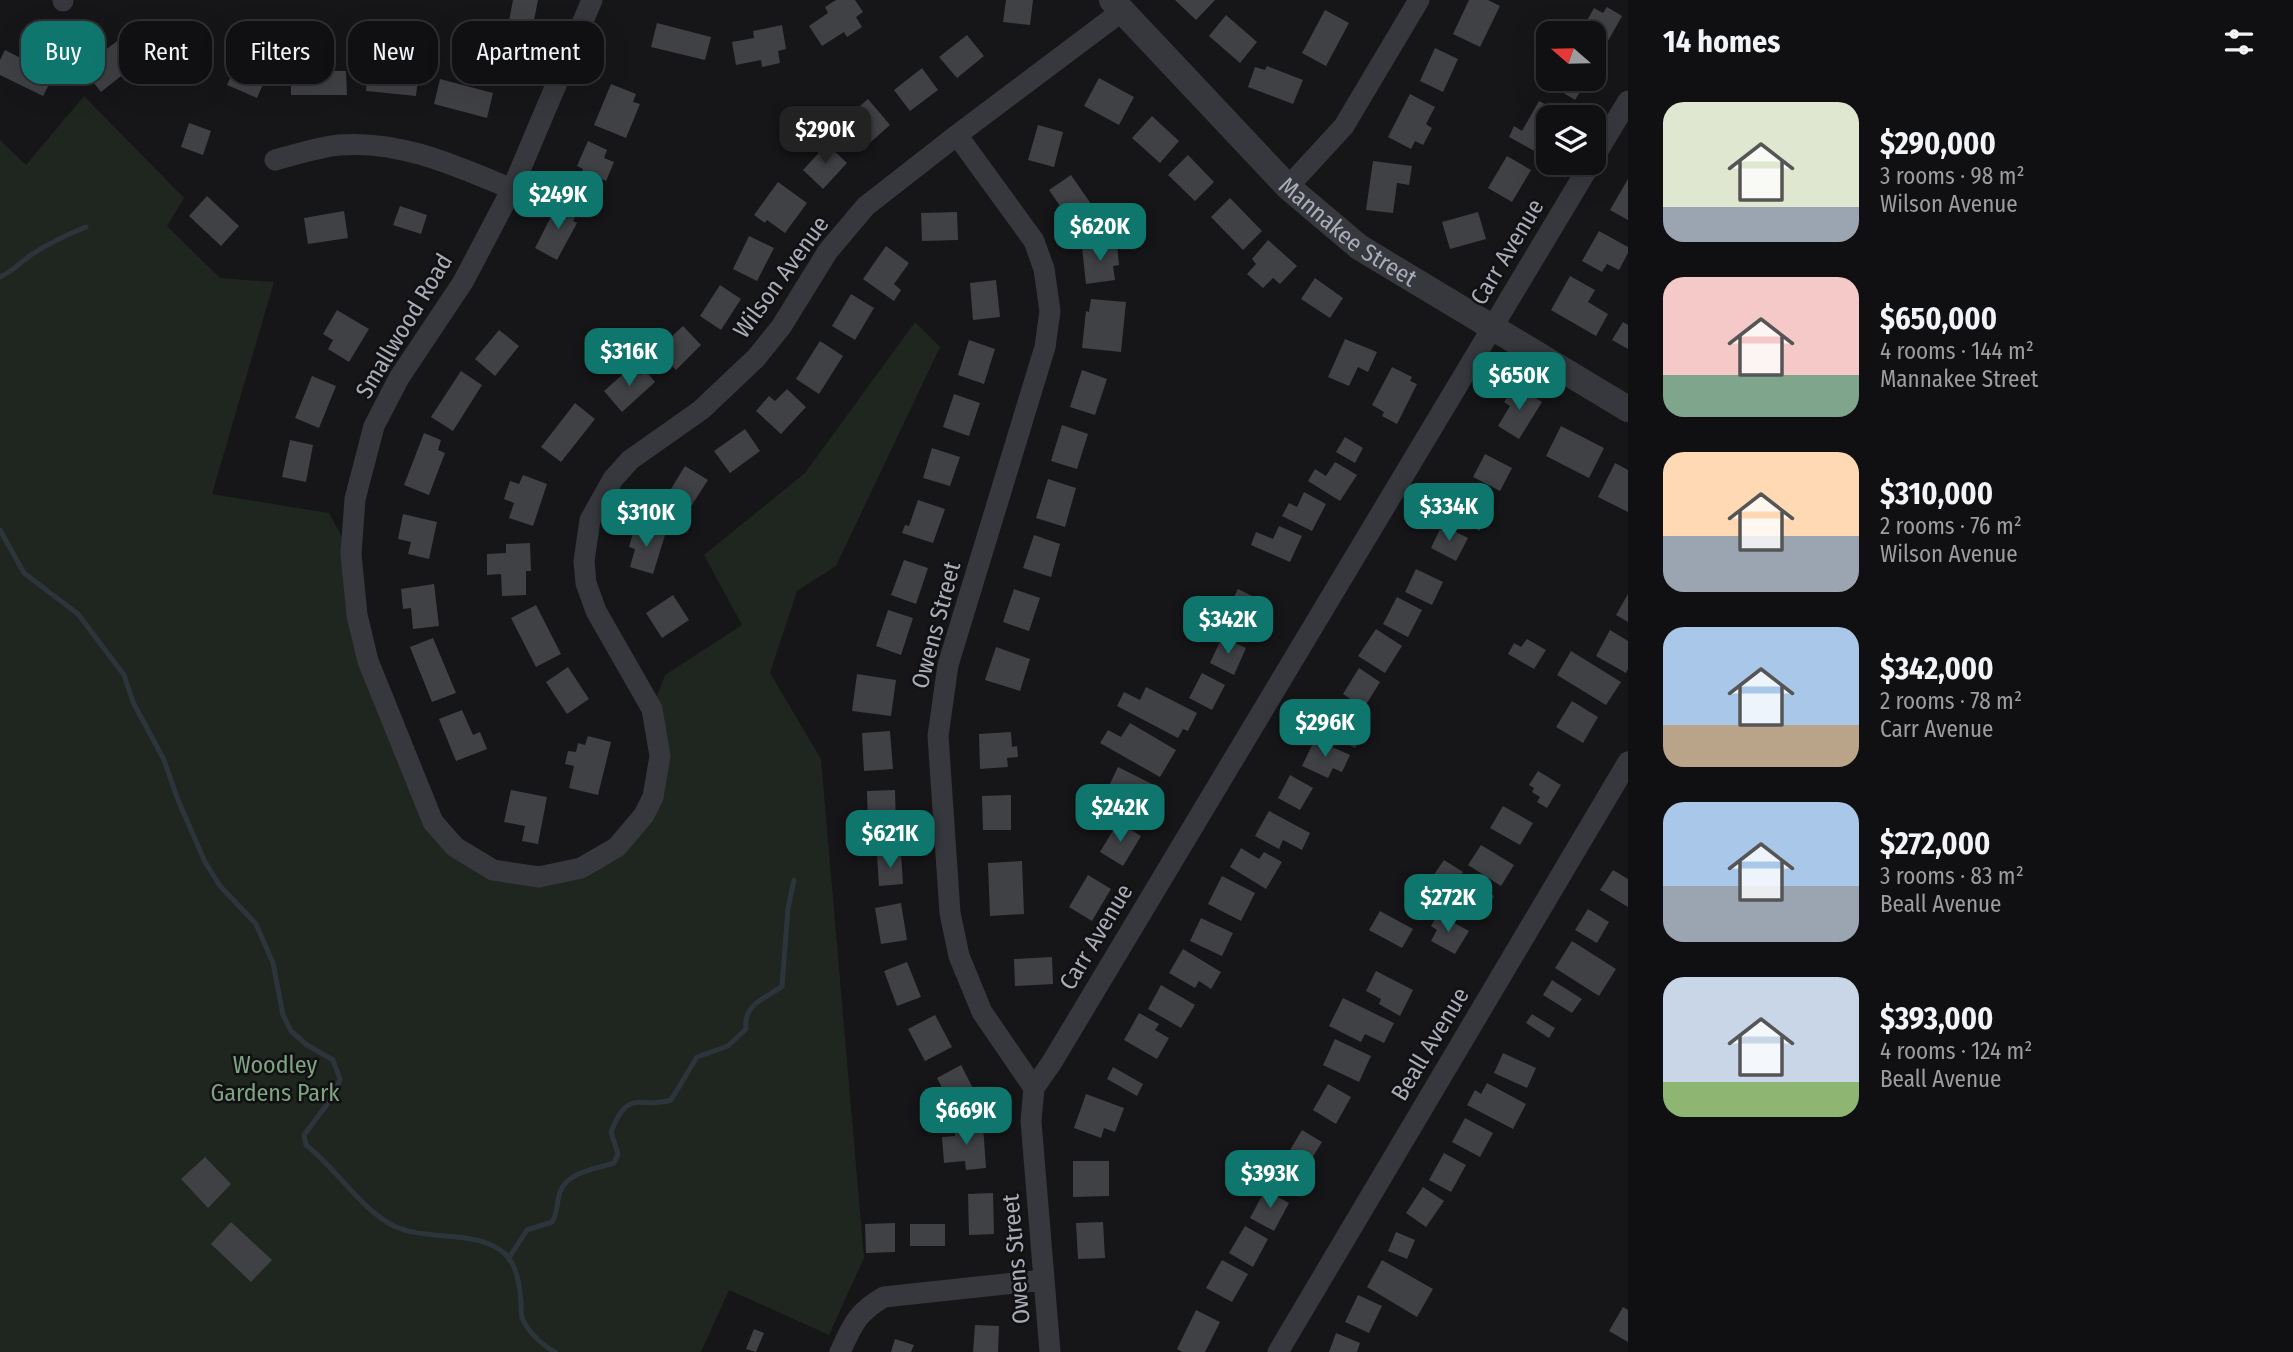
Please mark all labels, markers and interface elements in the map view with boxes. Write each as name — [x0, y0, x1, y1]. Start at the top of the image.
chip: Buy — [21, 21, 105, 84]
chip: Rent — [119, 21, 212, 84]
chip: Filters — [226, 21, 334, 84]
chip: New — [348, 21, 438, 84]
chip: Apartment — [452, 21, 604, 84]
north arrow — [1536, 21, 1606, 91]
map controls — [1536, 21, 1606, 175]
icon: filters — [2220, 23, 2258, 61]
text: 14 homes — [1663, 24, 1780, 60]
button: layers — [1536, 105, 1606, 175]
pin: $290K — [776, 106, 874, 166]
text: $290K — [795, 115, 855, 143]
text: $290,000 — [1880, 126, 1996, 162]
icon: home — [1719, 130, 1803, 214]
text: 3 rooms · 98 m² — [1880, 162, 2025, 190]
street label: Mannakee Street — [1273, 171, 1422, 293]
pin: $249K — [509, 172, 607, 231]
text: $249K — [529, 180, 587, 208]
text: Wilson Avenue — [1880, 190, 2018, 218]
street label: Carr Avenue — [1465, 194, 1549, 310]
pin: $620K — [1051, 204, 1149, 263]
street label: Wilson Avenue — [727, 211, 835, 343]
text: $620K — [1070, 212, 1130, 240]
street label: Smallwood Road — [350, 249, 458, 403]
text: $650,000 — [1880, 301, 1997, 337]
icon: home — [1719, 305, 1803, 389]
pin: $316K — [580, 328, 678, 388]
text: $316K — [601, 337, 658, 365]
text: 4 rooms · 144 m² — [1880, 337, 2034, 365]
pin: $650K — [1470, 352, 1568, 412]
text: $650K — [1489, 361, 1549, 389]
text: Mannakee Street — [1880, 365, 2038, 393]
text: $310,000 — [1880, 476, 1993, 512]
icon: home — [1719, 480, 1803, 564]
pin: $334K — [1400, 484, 1498, 543]
pin: $310K — [597, 490, 695, 549]
text: $334K — [1420, 492, 1478, 520]
text: $310K — [617, 498, 675, 526]
text: 2 rooms · 76 m² — [1880, 512, 2022, 540]
text: Wilson Avenue — [1880, 540, 2018, 568]
street label: Owens Street — [906, 558, 966, 692]
pin: $342K — [1179, 596, 1277, 656]
text: $342K — [1199, 605, 1257, 633]
text: $342,000 — [1880, 651, 1994, 687]
icon: home — [1719, 655, 1803, 739]
text: 2 rooms · 78 m² — [1880, 687, 2022, 715]
pin: $296K — [1276, 700, 1374, 759]
text: $296K — [1295, 708, 1355, 736]
text: Carr Avenue — [1880, 715, 1993, 743]
pin: $242K — [1071, 784, 1169, 844]
text: $242K — [1092, 793, 1149, 821]
pin: $621K — [841, 810, 939, 870]
text: $621K — [862, 819, 918, 847]
text: $272,000 — [1880, 826, 1991, 862]
icon: home — [1719, 830, 1803, 914]
text: 3 rooms · 83 m² — [1880, 862, 2024, 890]
pin: $272K — [1399, 874, 1497, 934]
street label: Carr Avenue — [1054, 879, 1138, 995]
text: $272K — [1420, 883, 1476, 911]
text: Beall Avenue — [1880, 890, 2001, 918]
street label: Beall Avenue — [1385, 982, 1475, 1106]
text: $393,000 — [1880, 1001, 1993, 1037]
icon: home — [1719, 1005, 1803, 1089]
text: 4 rooms · 124 m² — [1880, 1037, 2032, 1065]
park label: Woodley Gardens Park — [210, 1051, 340, 1107]
text: Beall Avenue — [1880, 1065, 2001, 1093]
pin: $669K — [917, 1088, 1015, 1147]
text: $669K — [936, 1096, 996, 1124]
pin: $393K — [1221, 1150, 1319, 1210]
text: $393K — [1241, 1159, 1299, 1187]
street label: Owens Street — [996, 1193, 1036, 1325]

